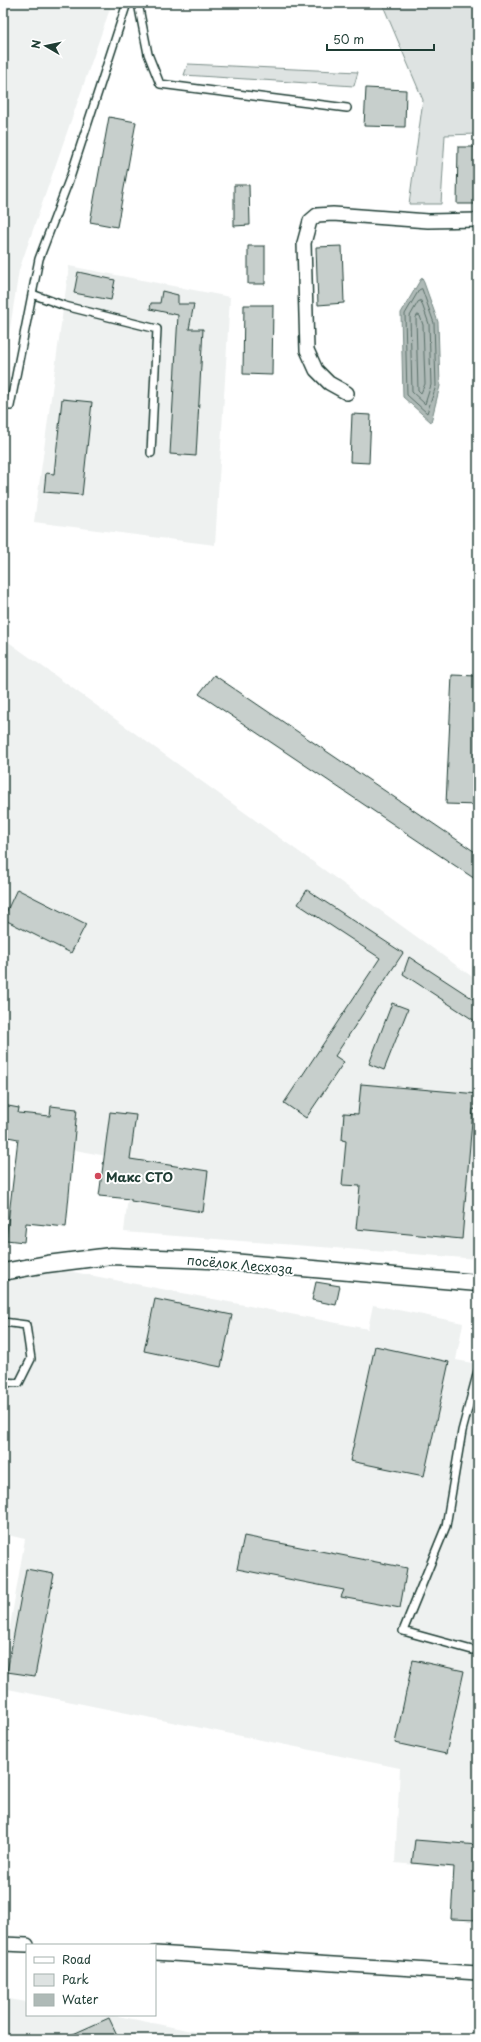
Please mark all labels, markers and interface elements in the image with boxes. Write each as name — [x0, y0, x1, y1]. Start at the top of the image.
north arrow — [26, 26, 66, 66]
scale bar — [327, 26, 434, 52]
text: 50 m — [333, 30, 364, 48]
text: N — [27, 38, 45, 50]
place label: Макс СТО — [106, 1167, 173, 1186]
marker: Макс СТО — [93, 1171, 103, 1181]
street label: посёлок Лесхоза — [186, 1250, 295, 1278]
legend — [26, 1944, 156, 2016]
text: Road — [62, 1950, 91, 1968]
text: Park — [62, 1970, 89, 1988]
text: Water — [62, 1990, 99, 2008]

